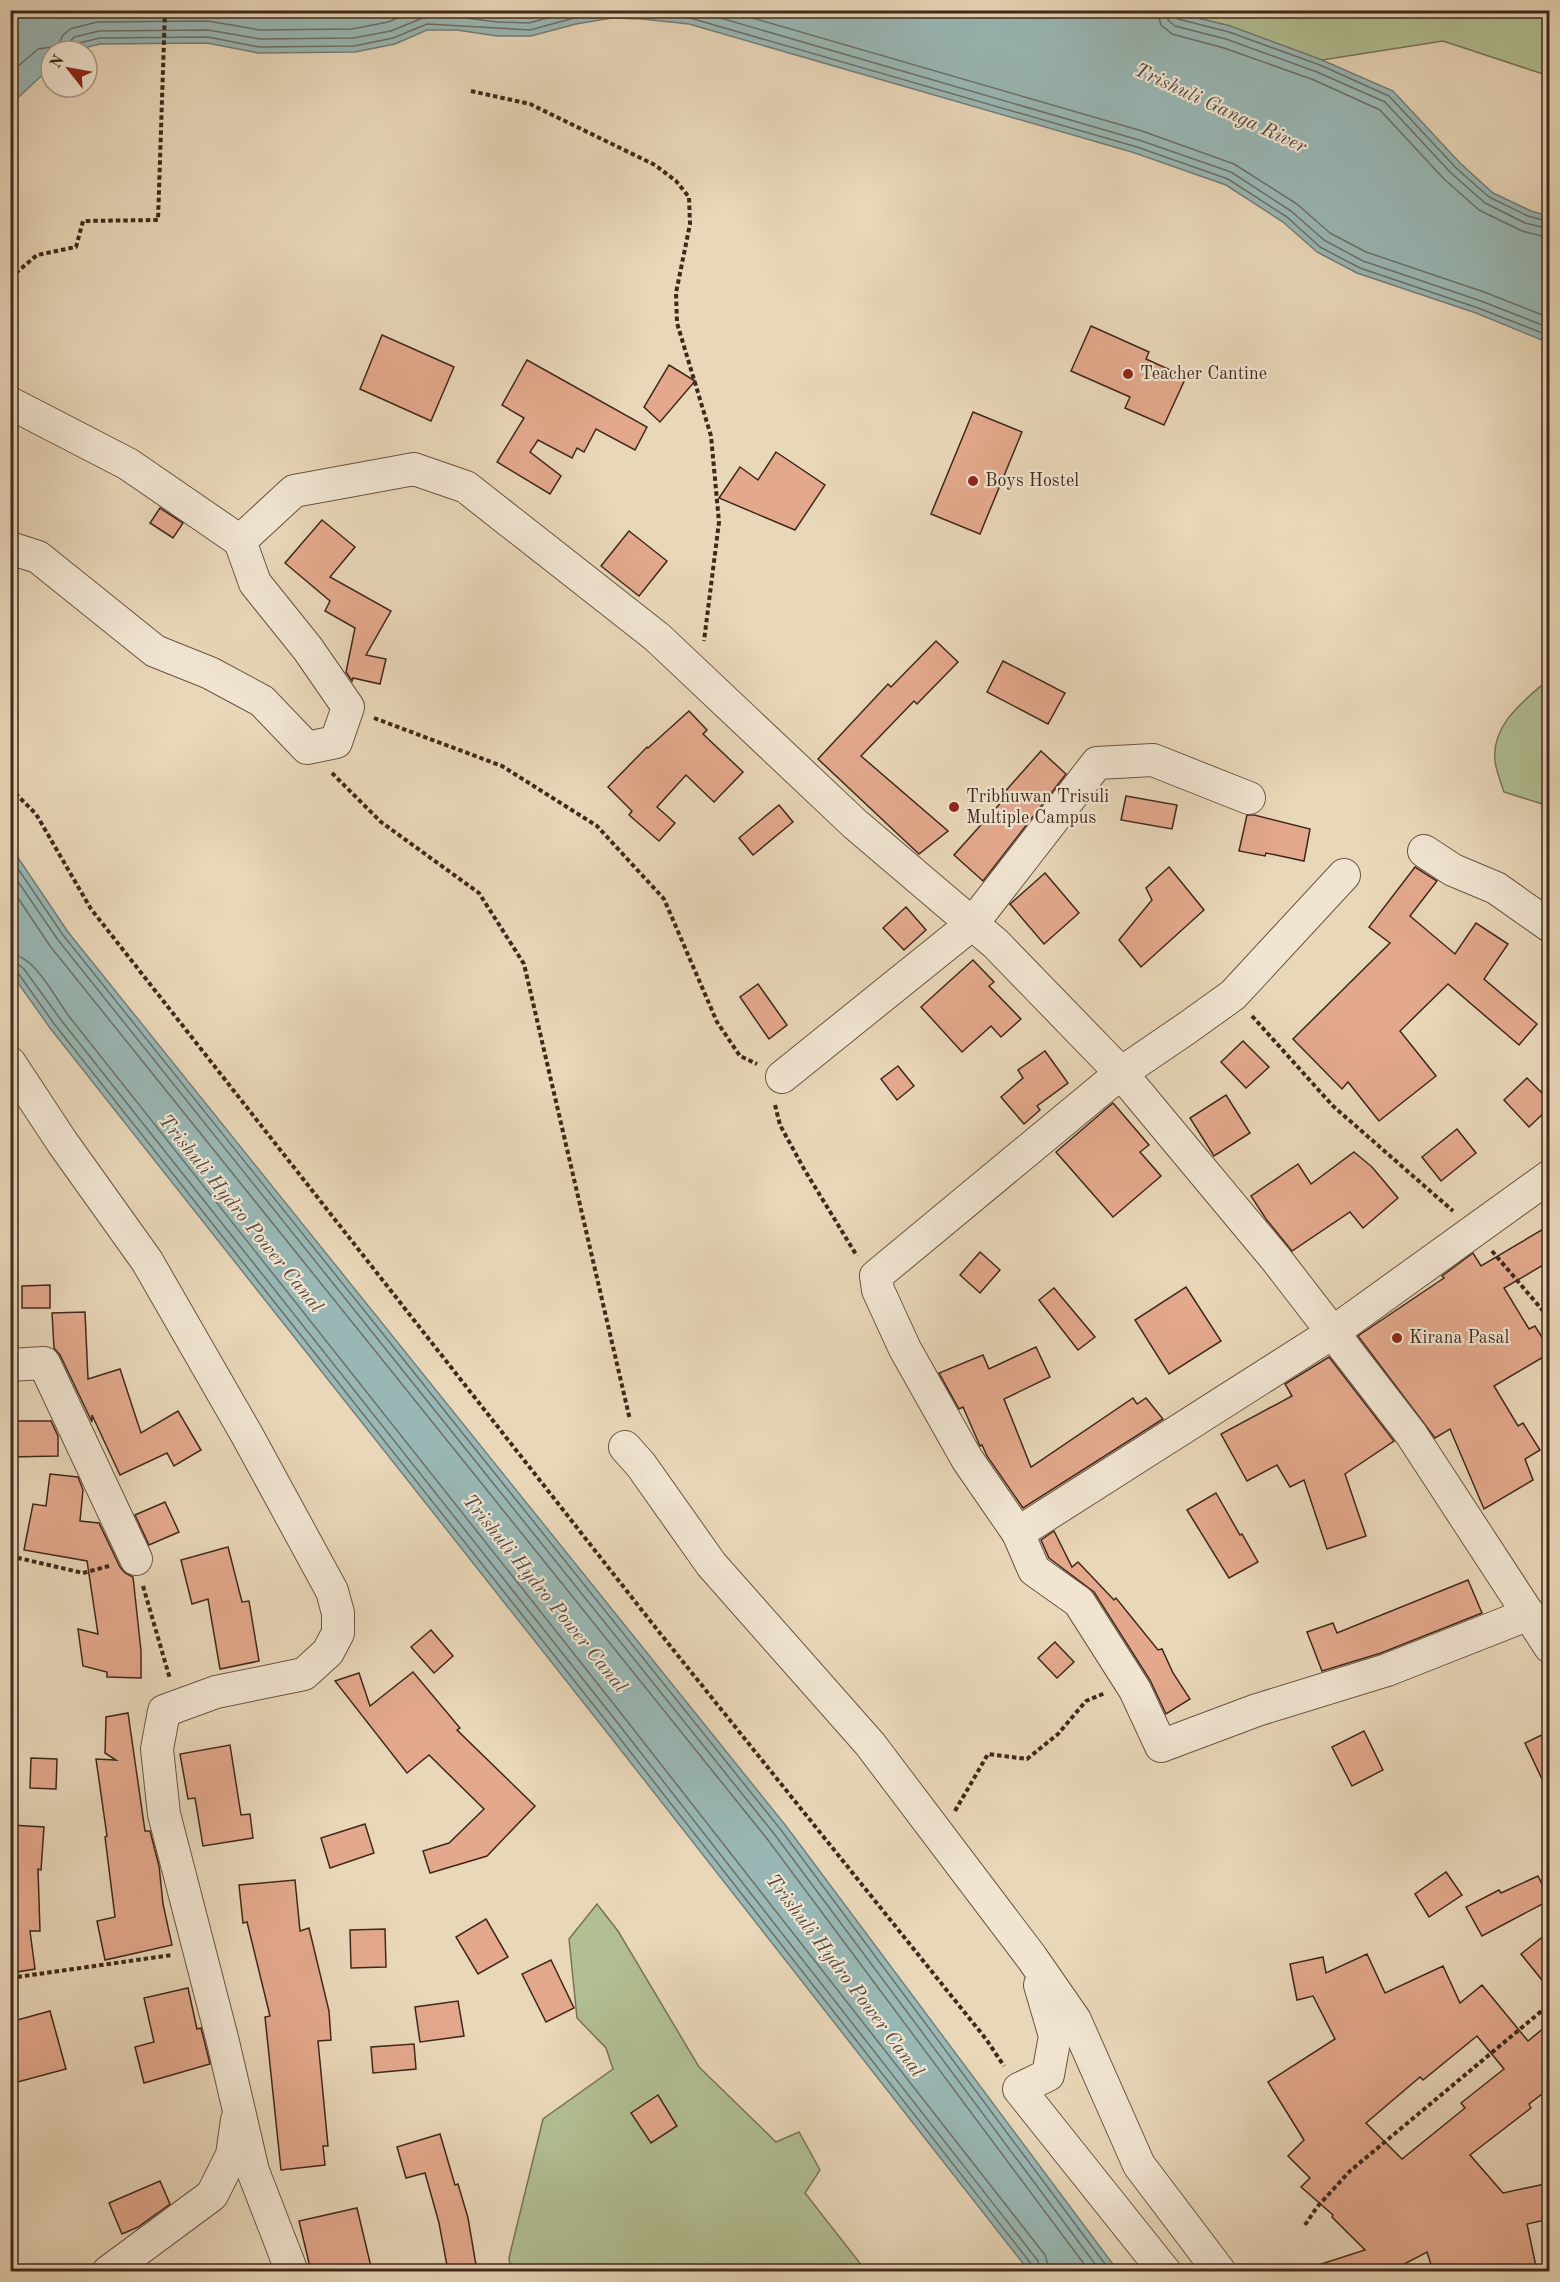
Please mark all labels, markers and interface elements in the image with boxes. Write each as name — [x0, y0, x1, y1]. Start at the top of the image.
north arrow — [39, 39, 99, 99]
text: N — [48, 52, 68, 72]
water label: Trishuli Ganga River — [1131, 60, 1310, 158]
place label: Teacher Cantine — [1140, 365, 1267, 383]
marker: Teacher Cantine — [1121, 367, 1135, 381]
place label: Boys Hostel — [985, 472, 1079, 490]
marker: Boys Hostel — [966, 474, 980, 488]
place label: Tribhuwan Trisuli Multiple Campus — [966, 788, 1109, 827]
marker: Tribhuwan Trisuli Multiple Campus — [947, 800, 961, 814]
water label: Trishuli Hydro Power Canal — [154, 1111, 326, 1317]
place label: Kirana Pasal — [1409, 1329, 1509, 1347]
marker: Kirana Pasal — [1390, 1331, 1404, 1345]
water label: Trishuli Hydro Power Canal — [458, 1491, 630, 1697]
water label: Trishuli Hydro Power Canal — [761, 1871, 927, 2081]

